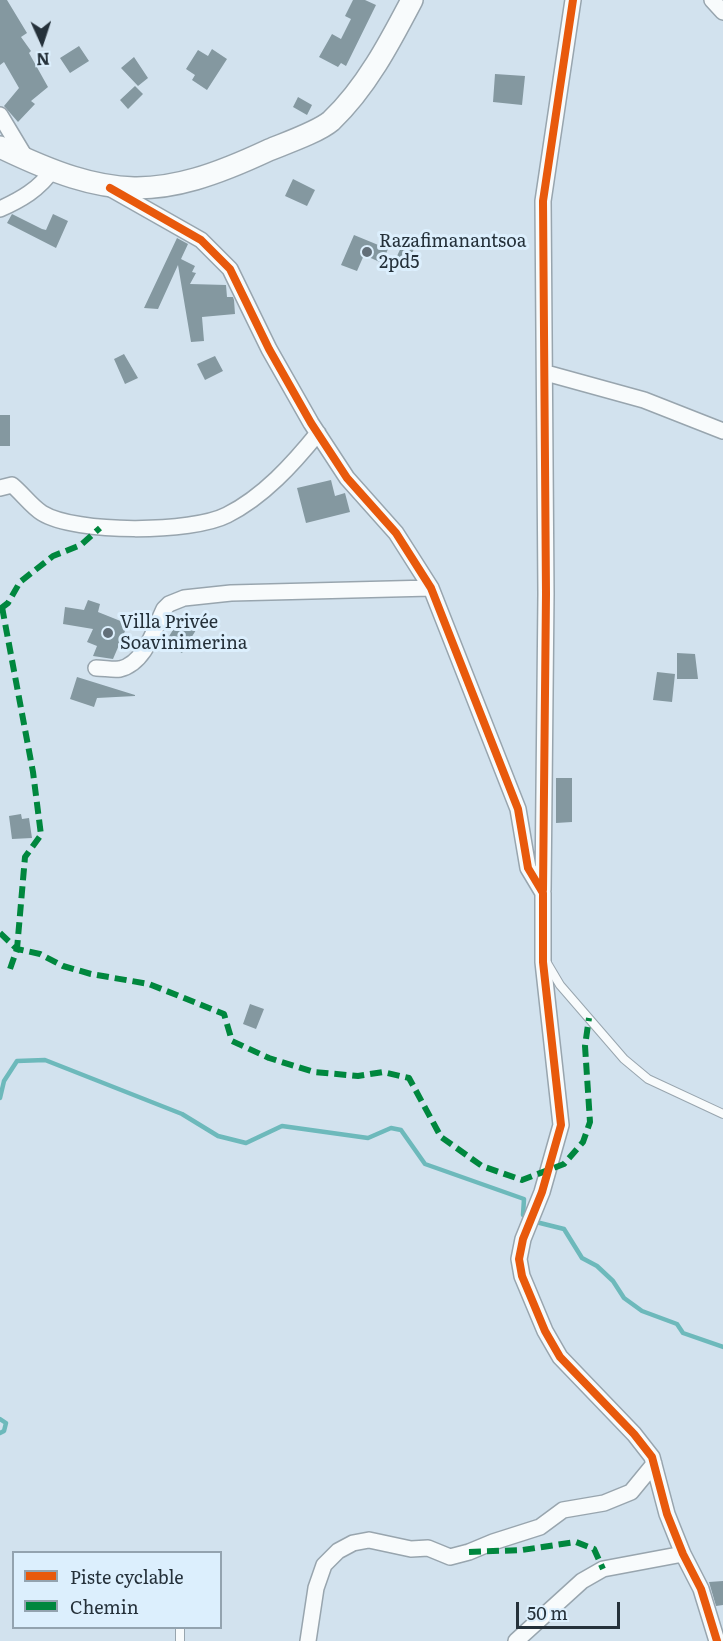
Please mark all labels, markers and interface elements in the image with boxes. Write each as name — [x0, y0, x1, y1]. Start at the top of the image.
north arrow — [12, 12, 72, 72]
text: N — [36, 48, 50, 72]
place label: Razafimanantsoa 2pd5 — [379, 231, 526, 274]
marker: Razafimanantsoa 2pd5 — [360, 245, 374, 259]
place label: Villa Privée Soavinimerina — [120, 612, 247, 654]
marker: Villa Privée Soavinimerina — [101, 626, 115, 640]
legend — [12, 1551, 222, 1629]
text: Piste cyclable — [70, 1563, 184, 1590]
scale bar — [519, 1590, 622, 1628]
text: Chemin — [70, 1593, 139, 1620]
text: 50 m — [527, 1599, 568, 1626]

